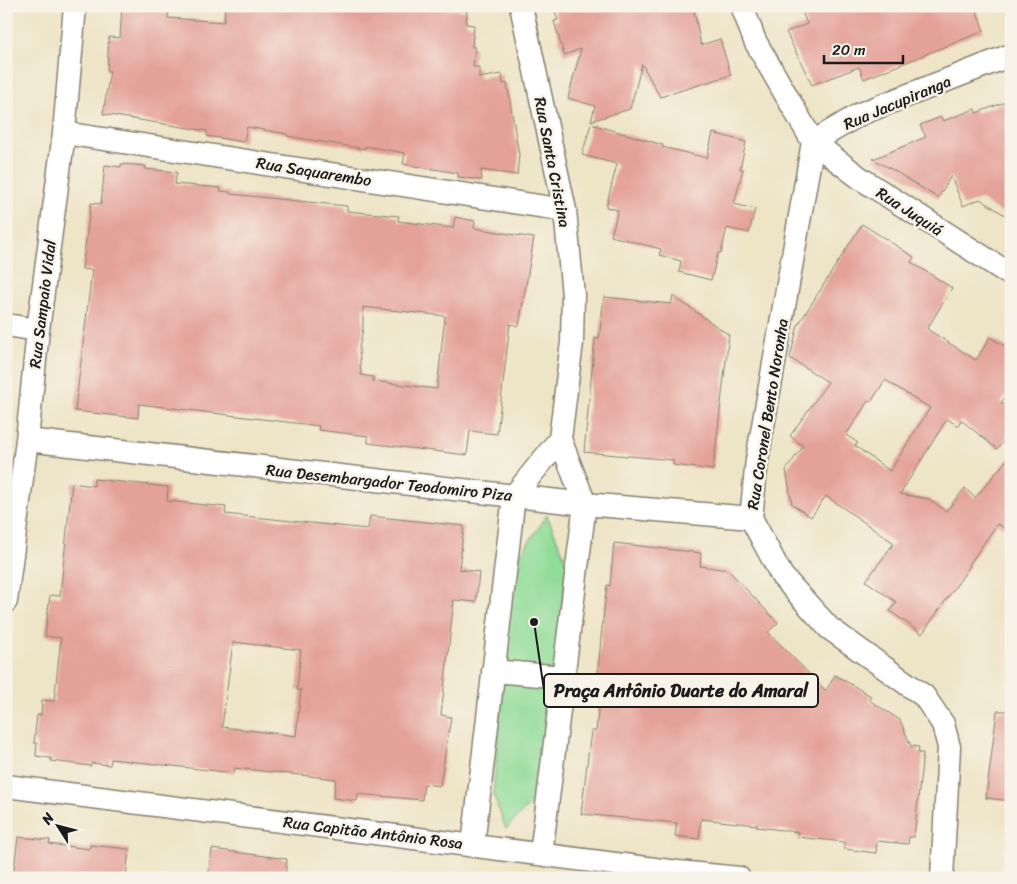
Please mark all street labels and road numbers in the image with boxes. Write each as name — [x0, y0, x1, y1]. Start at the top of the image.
street label: Rua Jacupiranga — [839, 67, 956, 138]
street label: Rua Santa Cristina — [526, 94, 579, 230]
street label: Rua Saquarembo — [254, 148, 374, 195]
street label: Rua Juquiá — [870, 179, 949, 244]
street label: Rua Sampaio Vidal — [20, 238, 65, 370]
street label: Rua Coronel Bento Noronha — [738, 316, 797, 512]
street label: Rua Desembargador Teodomiro Piza — [264, 455, 514, 510]
street label: Rua Capitão Antônio Rosa — [282, 807, 464, 858]

